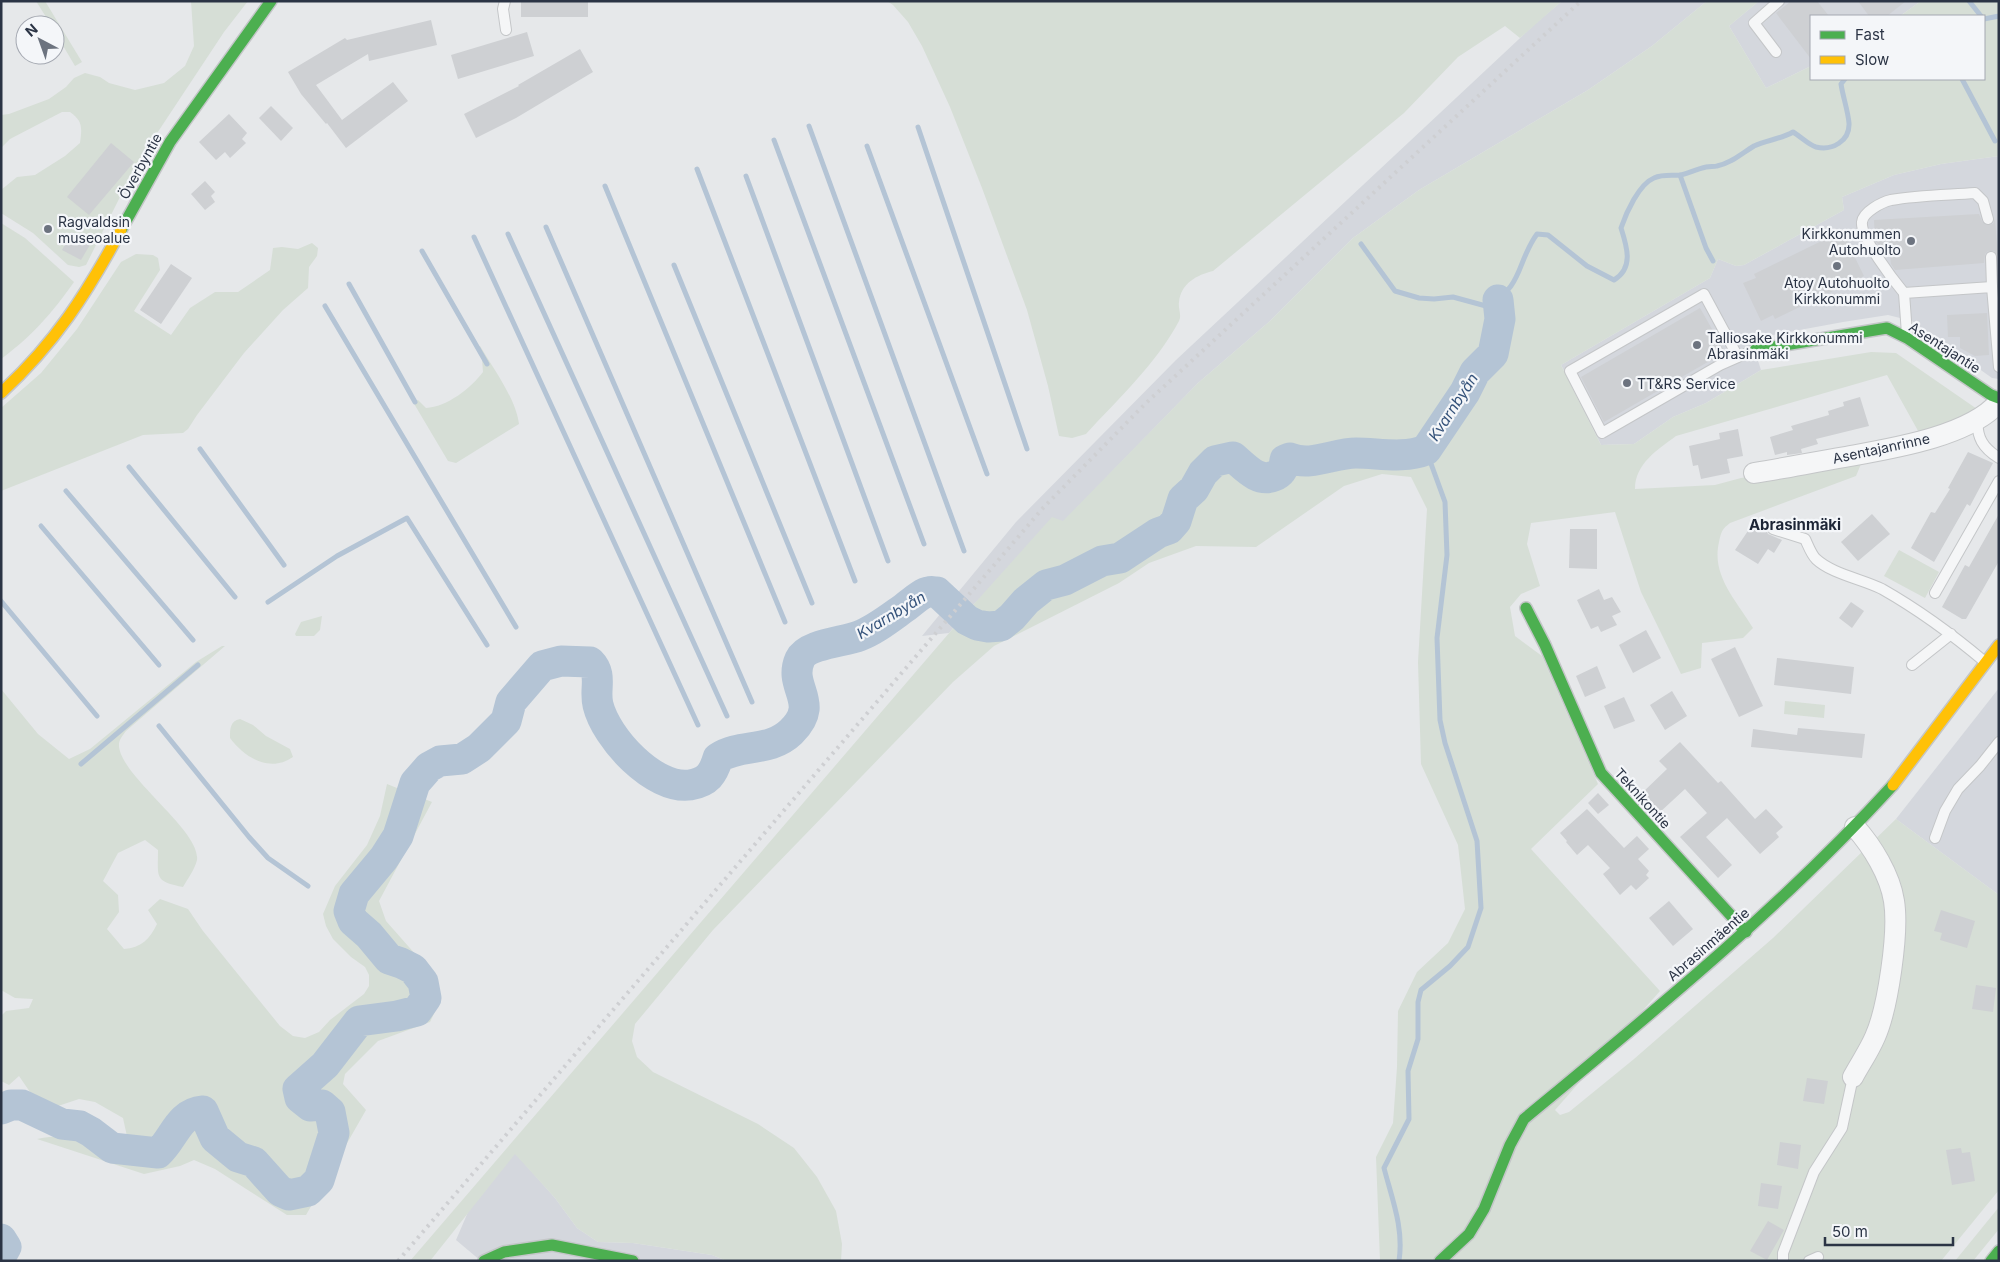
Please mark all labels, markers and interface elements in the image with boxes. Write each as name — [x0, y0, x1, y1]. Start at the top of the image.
north arrow — [15, 15, 65, 65]
legend — [1810, 15, 1985, 80]
text: N — [22, 20, 41, 40]
text: Fast — [1855, 25, 1885, 44]
text: Slow — [1855, 50, 1889, 69]
street label: Överbyntie — [115, 130, 165, 202]
place label: Ragvaldsin museoalue — [58, 213, 130, 246]
marker: Ragvaldsin museoalue — [42, 223, 54, 235]
place label: Kirkkonummen Autohuolto — [1802, 225, 1901, 258]
marker: Kirkkonummen Autohuolto — [1905, 235, 1917, 247]
marker: Atoy Autohuolto Kirkkonummi — [1831, 260, 1843, 272]
place label: Atoy Autohuolto Kirkkonummi — [1784, 274, 1890, 307]
street label: Asentajantie — [1906, 318, 1984, 376]
place label: Talliosake Kirkkonummi Abrasinmäki — [1707, 329, 1863, 362]
marker: Talliosake Kirkkonummi Abrasinmäki — [1691, 339, 1703, 351]
water label: Kvarnbyån — [1424, 369, 1482, 444]
place label: TT&RS Service — [1637, 375, 1736, 392]
marker: TT&RS Service — [1621, 377, 1633, 389]
street label: Asentajanrinne — [1831, 429, 1931, 467]
district label: Abrasinmäki — [1749, 515, 1841, 534]
water label: Kvarnbyån — [853, 587, 929, 643]
street label: Teknikontie — [1611, 764, 1675, 832]
street label: Abrasinmäentie — [1664, 904, 1752, 984]
scale bar — [1825, 1214, 1952, 1246]
text: 50 m — [1832, 1222, 1868, 1241]

